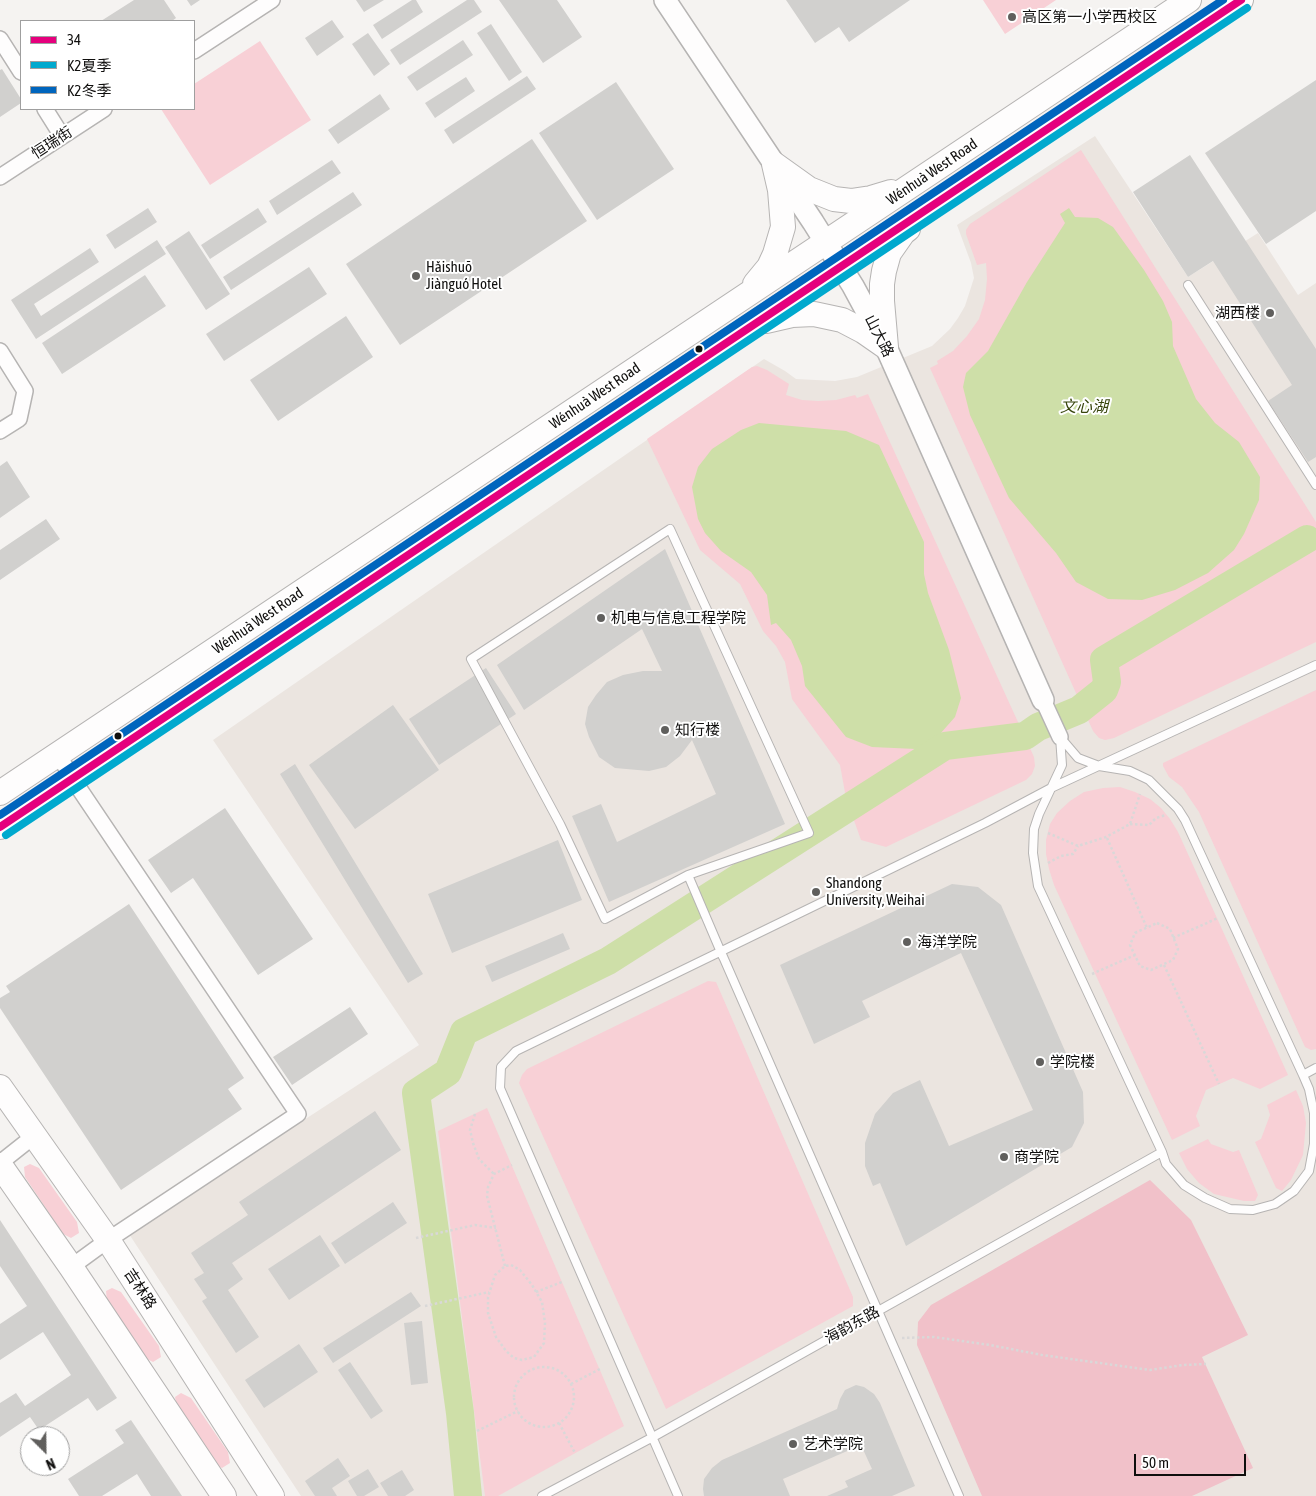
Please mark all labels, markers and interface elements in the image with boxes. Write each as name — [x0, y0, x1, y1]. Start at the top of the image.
place label: 高区第一小学西校区 — [1022, 8, 1157, 26]
marker: 高区第一小学西校区 — [1006, 11, 1018, 23]
legend — [20, 20, 195, 110]
text: 34 — [67, 31, 81, 48]
text: K2夏季 — [67, 57, 111, 74]
text: K2冬季 — [67, 82, 111, 99]
street label: 恒瑞街 — [28, 123, 76, 163]
street label: Wénhuà West Road — [883, 135, 981, 209]
place label: Hǎishuō Jiànguó Hotel — [426, 258, 502, 293]
marker: Hǎishuō Jiànguó Hotel — [410, 270, 422, 282]
place label: 湖西楼 — [1215, 304, 1260, 322]
marker: 湖西楼 — [1264, 307, 1276, 319]
street label: 山大路 — [861, 312, 897, 360]
unlabelled marker — [694, 344, 704, 354]
street label: Wénhuà West Road — [546, 359, 644, 433]
water label: 文心湖 — [1060, 397, 1108, 417]
street label: Wénhuà West Road — [209, 584, 307, 658]
place label: 机电与信息工程学院 — [611, 609, 746, 627]
marker: 机电与信息工程学院 — [595, 612, 607, 624]
place label: 知行楼 — [675, 721, 720, 739]
marker: 知行楼 — [659, 724, 671, 736]
unlabelled marker — [113, 731, 123, 741]
place label: Shandong University, Weihai — [826, 874, 925, 909]
marker: Shandong University, Weihai — [810, 886, 822, 898]
place label: 海洋学院 — [917, 933, 977, 951]
marker: 海洋学院 — [901, 936, 913, 948]
place label: 学院楼 — [1050, 1053, 1095, 1071]
marker: 学院楼 — [1034, 1056, 1046, 1068]
place label: 商学院 — [1014, 1148, 1059, 1166]
marker: 商学院 — [998, 1151, 1010, 1163]
street label: 吉林路 — [120, 1265, 160, 1313]
street label: 海韵东路 — [821, 1303, 883, 1347]
north arrow — [20, 1426, 70, 1476]
place label: 艺术学院 — [803, 1435, 863, 1453]
marker: 艺术学院 — [787, 1438, 799, 1450]
scale bar — [1136, 1444, 1248, 1476]
text: 50 m — [1142, 1454, 1169, 1471]
text: N — [44, 1455, 57, 1473]

